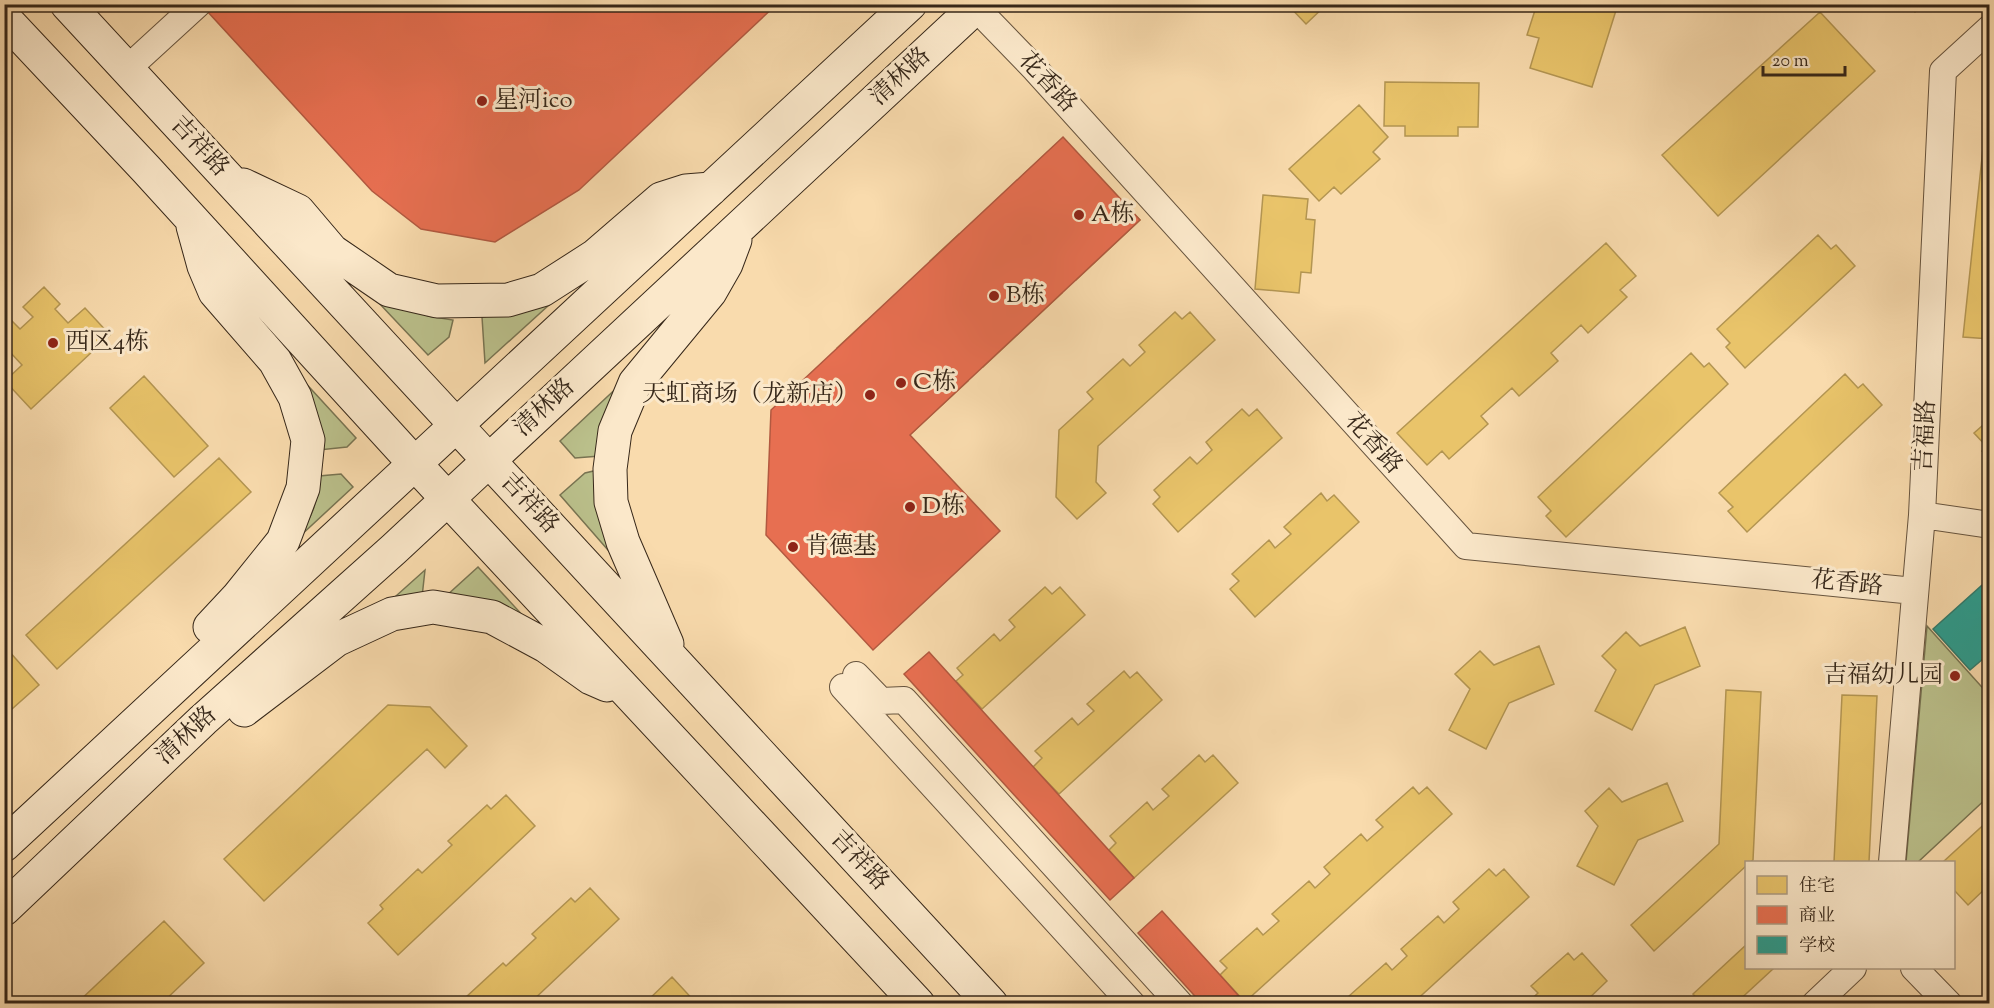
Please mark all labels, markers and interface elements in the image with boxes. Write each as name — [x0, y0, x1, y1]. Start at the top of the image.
scale bar — [1763, 39, 1846, 77]
street label: 清林路 — [863, 40, 939, 114]
street label: 花香路 — [1010, 45, 1084, 121]
text: 20 m — [1772, 49, 1809, 75]
place label: 星河ico — [494, 84, 573, 118]
marker: 星河ico — [475, 94, 489, 108]
street label: 吉祥路 — [162, 109, 236, 185]
place label: A栋 — [1091, 198, 1135, 232]
marker: A栋 — [1072, 208, 1086, 222]
place label: B栋 — [1006, 279, 1045, 313]
marker: B栋 — [987, 289, 1001, 303]
place label: 西区4栋 — [65, 326, 149, 360]
marker: 西区4栋 — [46, 336, 60, 350]
place label: C栋 — [913, 366, 956, 400]
street label: 清林路 — [507, 371, 583, 445]
marker: C栋 — [894, 376, 908, 390]
place label: 天虹商场（龙新店） — [642, 378, 858, 412]
marker: 天虹商场（龙新店） — [863, 388, 877, 402]
street label: 吉福路 — [1907, 399, 1945, 473]
street label: 花香路 — [1336, 406, 1410, 482]
street label: 吉祥路 — [492, 466, 566, 542]
place label: D栋 — [922, 490, 965, 524]
marker: D栋 — [903, 500, 917, 514]
place label: 肯德基 — [805, 530, 877, 564]
marker: 肯德基 — [786, 540, 800, 554]
street label: 花香路 — [1809, 563, 1885, 605]
place label: 吉福幼儿园 — [1823, 659, 1943, 693]
marker: 吉福幼儿园 — [1948, 669, 1962, 683]
street label: 清林路 — [149, 699, 225, 773]
street label: 吉祥路 — [822, 823, 896, 899]
legend — [1745, 861, 1955, 969]
text: 住宅 — [1799, 874, 1835, 900]
text: 商业 — [1799, 904, 1835, 930]
text: 学校 — [1799, 934, 1835, 960]

